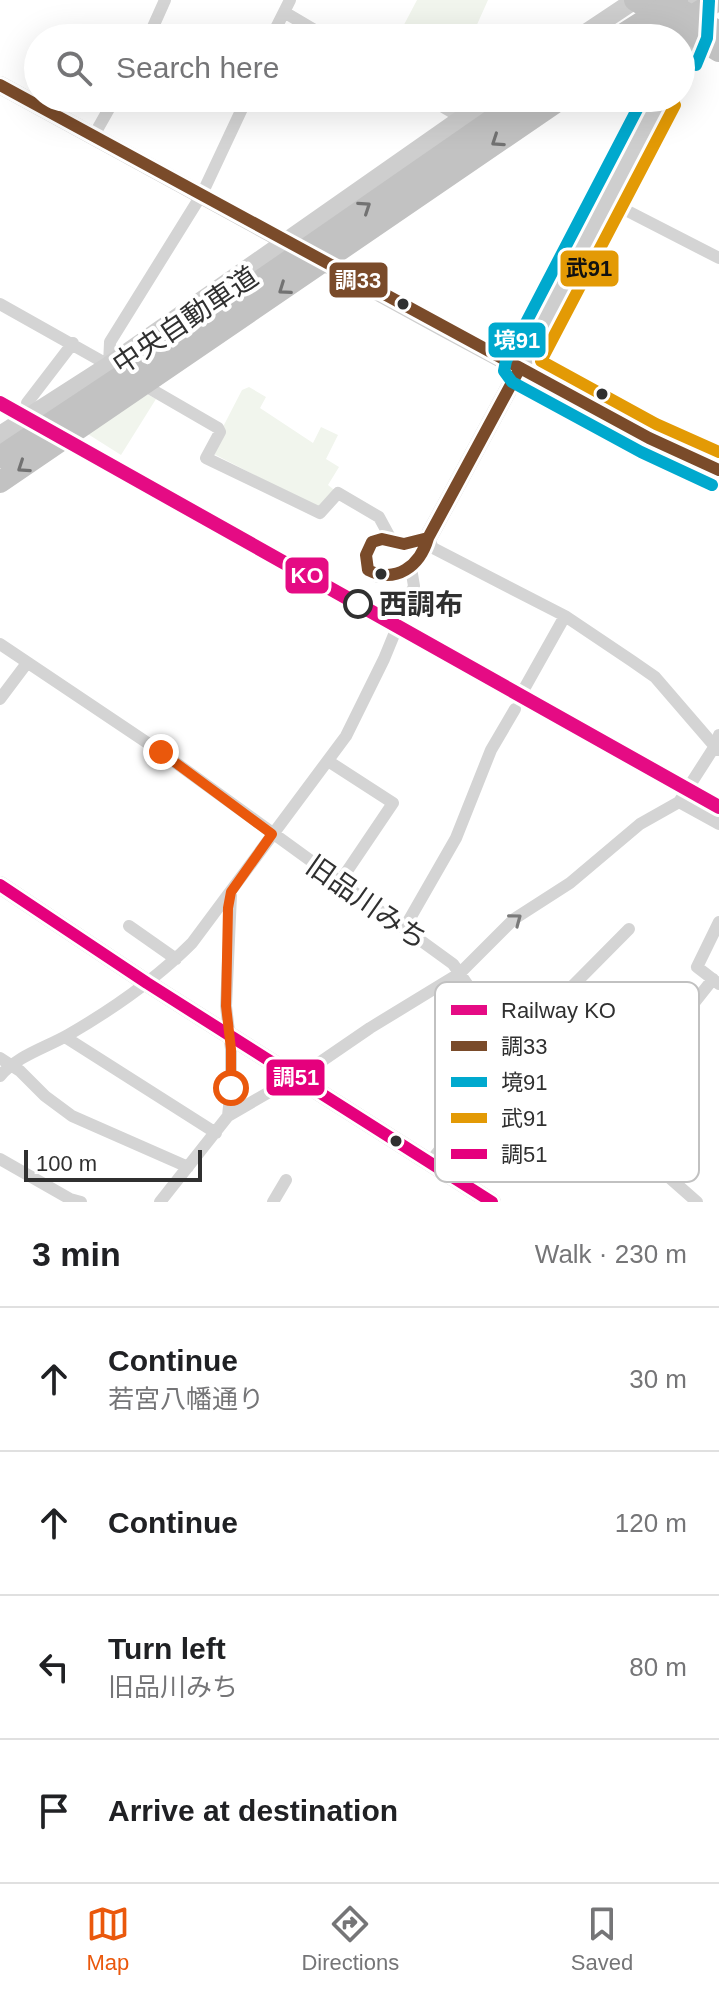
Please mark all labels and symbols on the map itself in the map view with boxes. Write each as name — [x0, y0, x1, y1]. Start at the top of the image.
one-way arrow — [492, 131, 506, 146]
one-way arrow — [356, 202, 370, 217]
line badge: 武91 — [559, 249, 620, 288]
text: 武91 — [566, 256, 612, 281]
street label: 中央自動車道 — [107, 261, 264, 380]
line badge: 調33 — [328, 261, 389, 299]
text: 調33 — [335, 268, 381, 293]
one-way arrow — [278, 279, 292, 294]
unlabelled marker — [395, 296, 411, 312]
line badge: 境91 — [487, 321, 547, 359]
text: 境91 — [494, 328, 540, 353]
unlabelled marker — [594, 386, 610, 402]
one-way arrow — [17, 457, 31, 472]
line badge: KO — [284, 556, 330, 595]
text: KO — [291, 563, 324, 588]
unlabelled marker — [373, 566, 389, 582]
place label: 西調布 — [379, 589, 463, 620]
marker: 西調布 — [344, 590, 372, 618]
route end — [143, 734, 179, 770]
street label: 旧品川みち — [300, 850, 433, 955]
one-way arrow — [507, 914, 522, 928]
legend — [435, 982, 699, 1182]
text: Railway KO — [501, 998, 616, 1023]
text: 調33 — [501, 1034, 547, 1059]
line badge: 調51 — [265, 1058, 326, 1097]
text: 調51 — [273, 1065, 319, 1090]
route start — [213, 1070, 249, 1106]
text: 境91 — [501, 1070, 547, 1095]
text: 武91 — [501, 1106, 547, 1131]
unlabelled marker — [388, 1133, 404, 1149]
text: 調51 — [501, 1142, 547, 1167]
scale bar — [24, 1146, 202, 1182]

